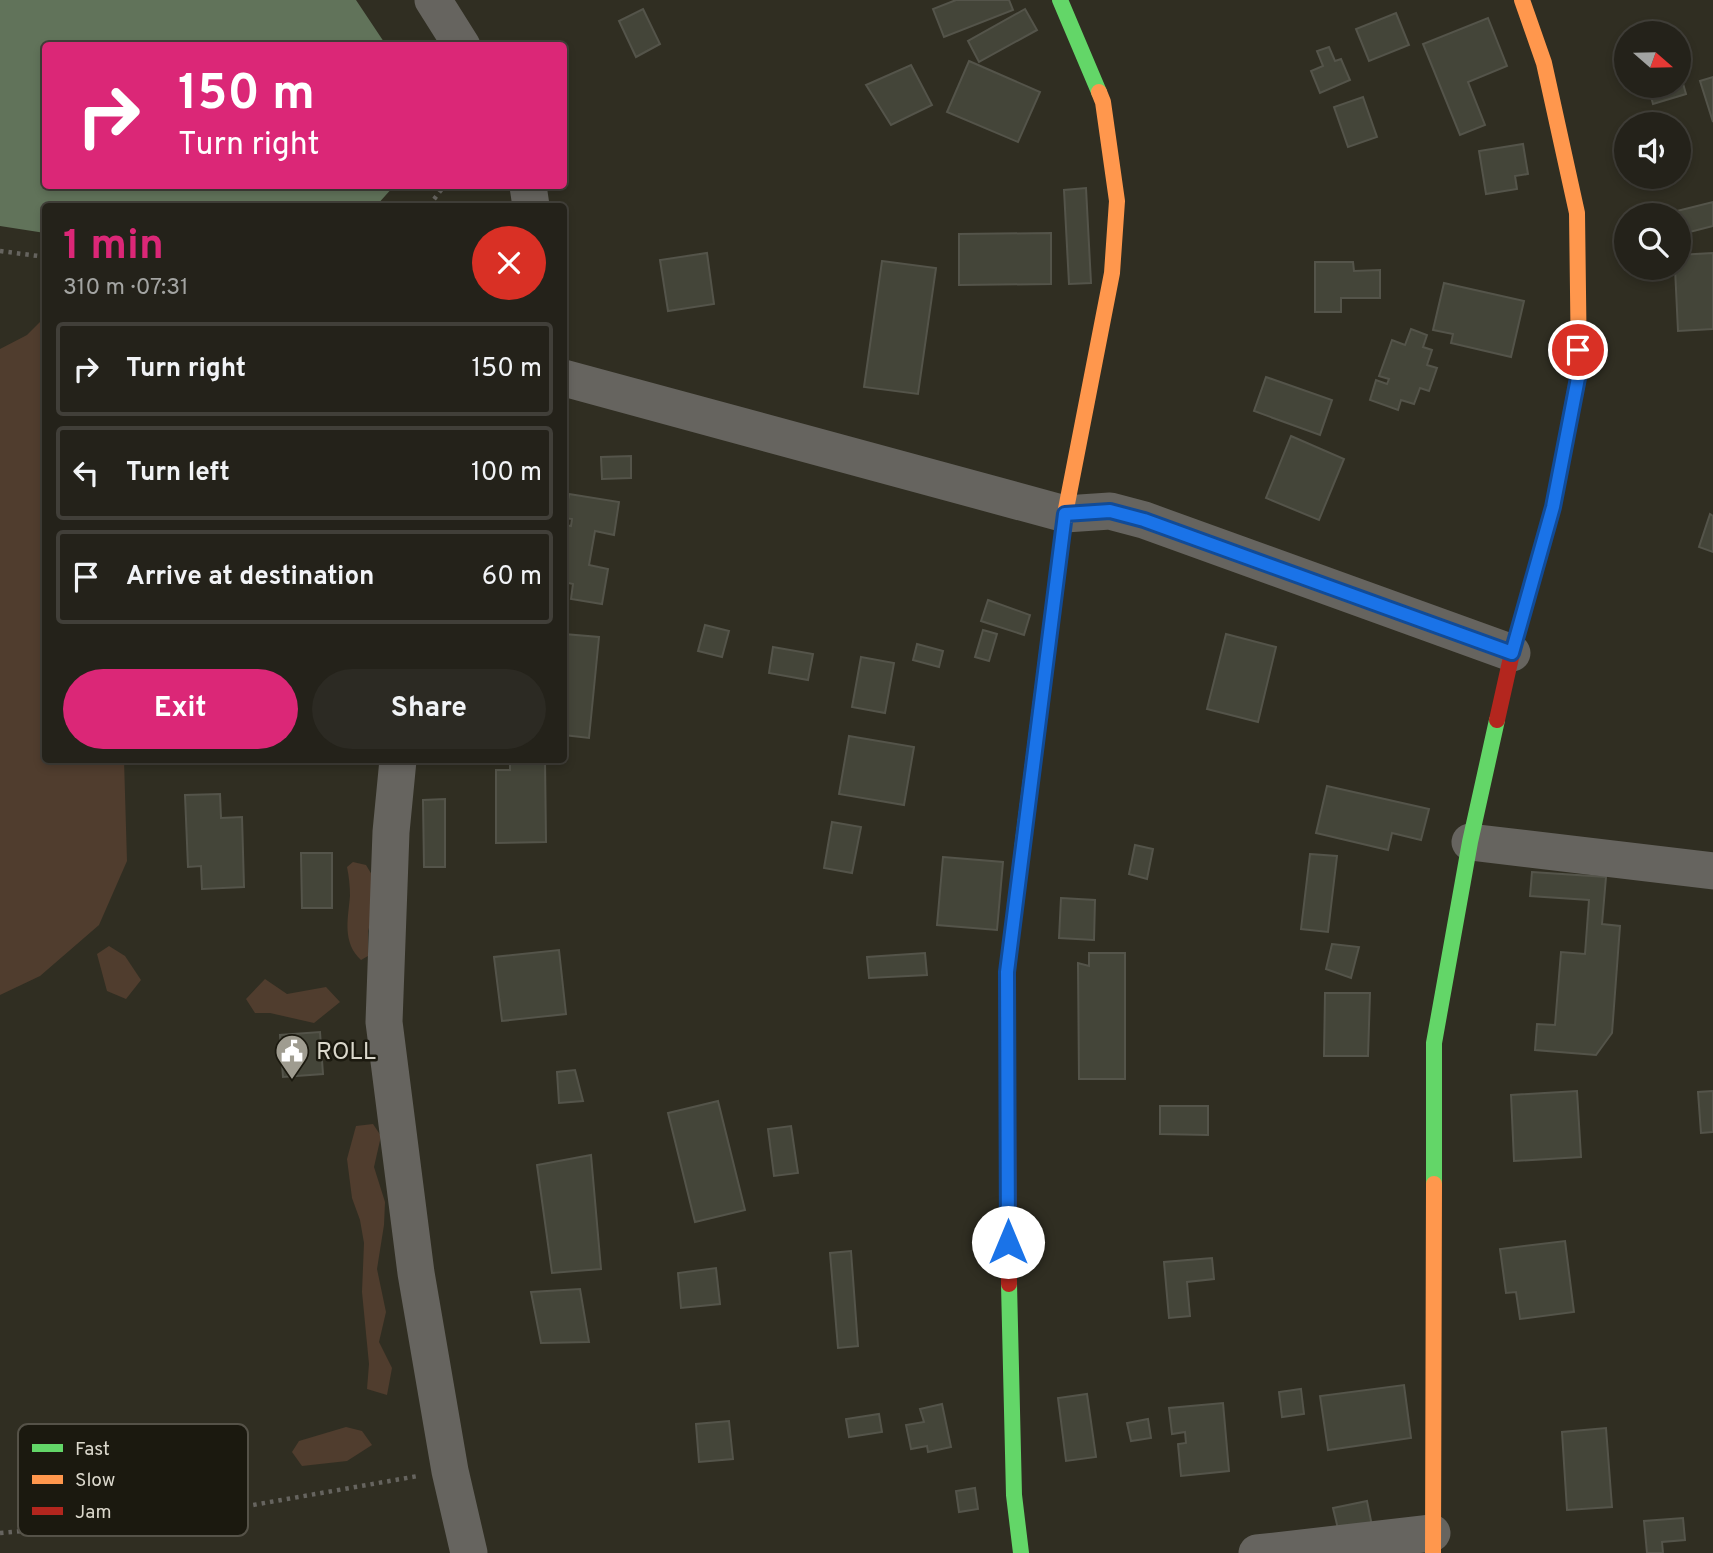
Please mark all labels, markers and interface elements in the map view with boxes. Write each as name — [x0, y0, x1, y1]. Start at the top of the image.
north arrow — [1614, 21, 1690, 98]
map controls — [1614, 21, 1691, 280]
text: 150 m — [178, 65, 315, 127]
icon: right — [63, 70, 154, 161]
button: sound — [1614, 112, 1691, 189]
text: Turn right — [178, 126, 320, 166]
button: search — [1614, 203, 1691, 280]
text: 1 min — [63, 221, 164, 274]
button: close — [472, 226, 546, 300]
text: 310 m · 07:31 — [63, 274, 189, 303]
pin — [1548, 320, 1608, 380]
icon: arrive — [1559, 331, 1597, 369]
icon: right — [67, 350, 105, 388]
text: Turn right — [126, 353, 246, 386]
text: 150 m — [471, 353, 542, 386]
icon: left — [67, 454, 105, 492]
text: Turn left — [126, 457, 230, 490]
text: 100 m — [471, 457, 542, 490]
icon: arrive — [67, 558, 105, 596]
text: Arrive at destination — [126, 561, 374, 594]
text: 60 m — [482, 561, 542, 594]
button: Exit — [63, 669, 298, 749]
button: Share — [312, 669, 546, 749]
public building icon: ROLL — [273, 1032, 311, 1081]
place label: ROLL — [316, 1038, 376, 1068]
position arrow — [971, 1205, 1045, 1279]
legend — [18, 1424, 248, 1536]
text: Fast — [75, 1438, 110, 1462]
text: Slow — [75, 1469, 115, 1493]
text: Jam — [75, 1501, 112, 1525]

